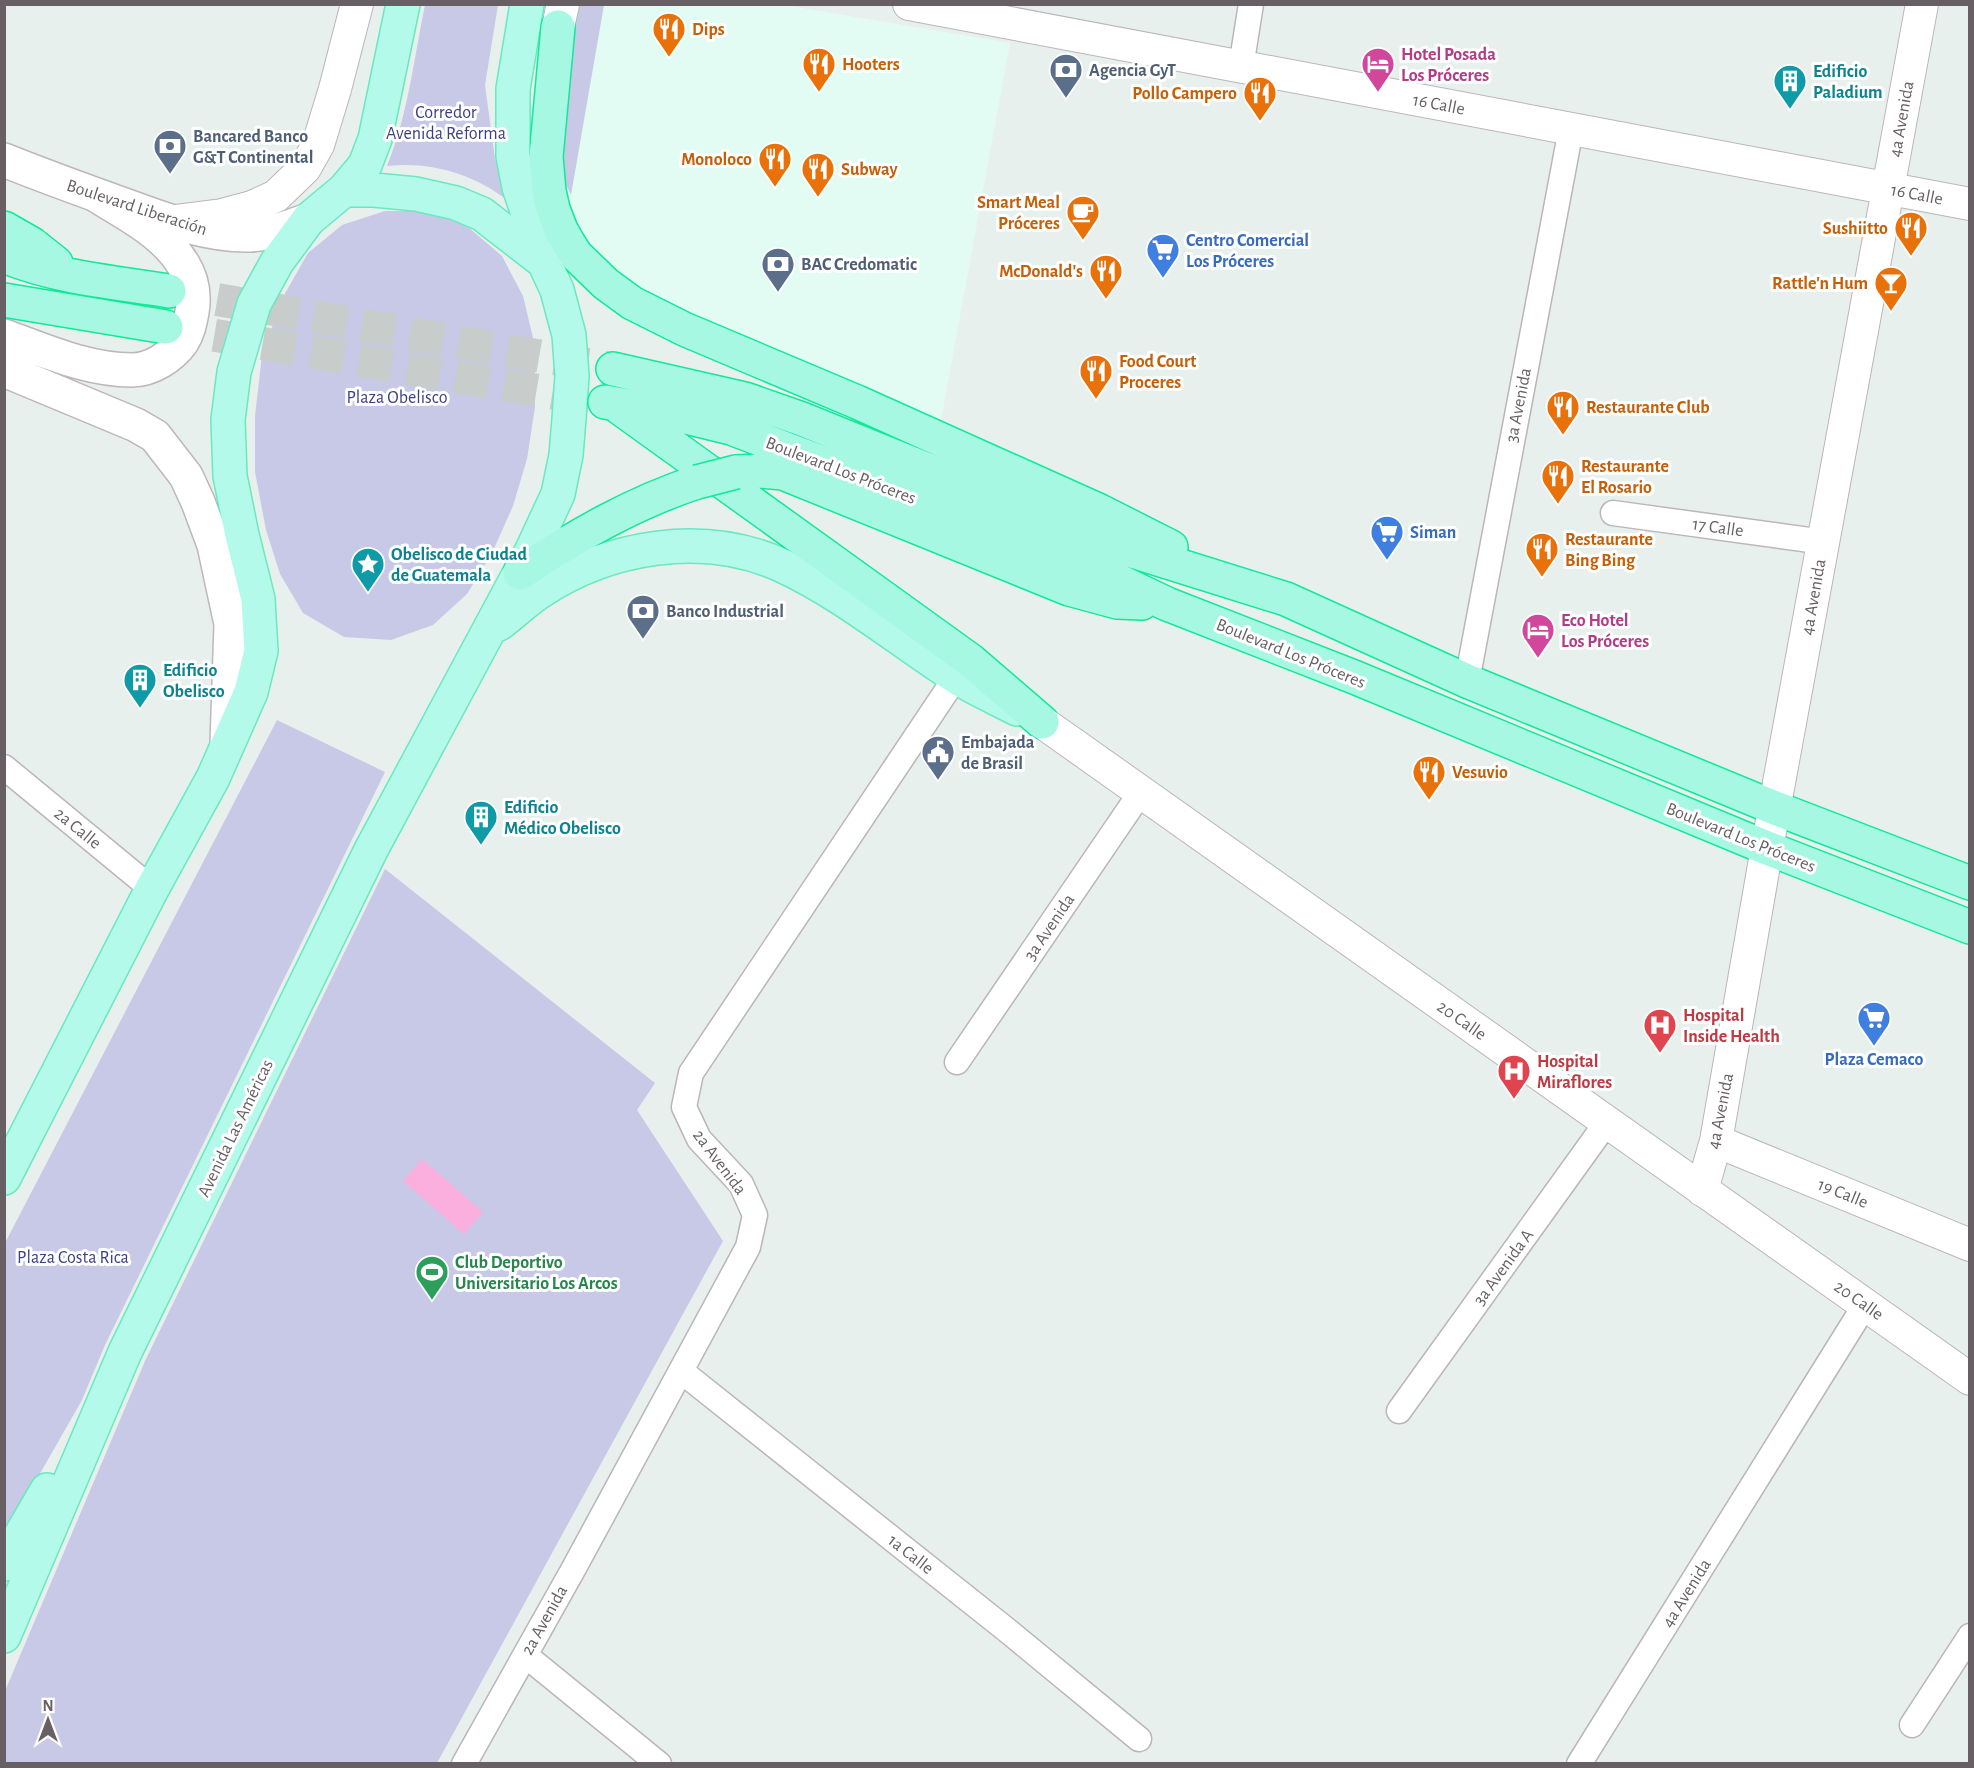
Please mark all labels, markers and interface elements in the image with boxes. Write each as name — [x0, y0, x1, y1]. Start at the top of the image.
restaurant icon: Dips — [651, 11, 687, 58]
place label: Dips — [692, 21, 725, 39]
restaurant icon: Hooters — [801, 46, 837, 93]
hotel icon: Hotel Posada Los Próceres — [1360, 46, 1396, 93]
place label: Hotel Posada Los Próceres — [1401, 46, 1496, 85]
bank icon: Agencia GyT — [1048, 52, 1084, 99]
place label: Hooters — [842, 56, 900, 74]
place label: Agencia GyT — [1089, 62, 1176, 80]
building icon: Edificio Paladium — [1772, 63, 1808, 110]
place label: Edificio Paladium — [1813, 63, 1883, 102]
restaurant icon: Pollo Campero — [1242, 75, 1278, 122]
street label: 4a Avenida — [1886, 80, 1918, 159]
place label: Pollo Campero — [1132, 85, 1237, 103]
street label: 16 Calle — [1411, 91, 1466, 119]
park label: Corredor Avenida Reforma — [386, 104, 506, 143]
bank icon: Bancared Banco G&T Continental — [152, 128, 188, 175]
place label: Bancared Banco G&T Continental — [193, 128, 313, 167]
restaurant icon: Monoloco — [757, 141, 793, 188]
place label: Monoloco — [681, 151, 752, 169]
restaurant icon: Subway — [800, 151, 836, 198]
place label: Subway — [841, 161, 898, 179]
street label: Boulevard Liberación — [64, 177, 209, 239]
street label: 16 Calle — [1889, 181, 1944, 209]
place label: Smart Meal Próceres — [977, 194, 1060, 233]
cafe icon: Smart Meal Próceres — [1065, 194, 1101, 241]
restaurant icon: Sushiitto — [1893, 210, 1929, 257]
place label: Sushiitto — [1823, 220, 1888, 238]
supermarket icon: Centro Comercial Los Próceres — [1145, 232, 1181, 279]
place label: Centro Comercial Los Próceres — [1186, 232, 1309, 271]
bank icon: BAC Credomatic — [760, 246, 796, 293]
restaurant icon: McDonald's — [1088, 253, 1124, 300]
place label: BAC Credomatic — [801, 256, 917, 274]
place label: McDonald's — [999, 263, 1083, 281]
bar icon: Rattle'n Hum — [1873, 265, 1909, 312]
place label: Rattle'n Hum — [1772, 275, 1868, 293]
restaurant icon: Food Court Proceres — [1078, 353, 1114, 400]
place label: Food Court Proceres — [1119, 353, 1196, 392]
street label: 3a Avenida — [1503, 366, 1535, 444]
park label: Plaza Obelisco — [346, 389, 448, 407]
restaurant icon: Restaurante Club — [1545, 389, 1581, 436]
place label: Restaurante Club — [1586, 399, 1710, 417]
street label: Boulevard Los Próceres — [763, 434, 918, 508]
restaurant icon: Restaurante El Rosario — [1540, 458, 1576, 505]
place label: Restaurante El Rosario — [1581, 458, 1669, 497]
supermarket icon: Siman — [1369, 514, 1405, 561]
street label: 17 Calle — [1691, 515, 1745, 540]
place label: Siman — [1410, 524, 1456, 542]
restaurant icon: Restaurante Bing Bing — [1524, 531, 1560, 578]
place label: Restaurante Bing Bing — [1565, 531, 1653, 570]
place icon: Obelisco de Ciudad de Guatemala — [350, 546, 386, 593]
place label: Obelisco de Ciudad de Guatemala — [391, 546, 528, 585]
street label: 4a Avenida — [1798, 558, 1830, 637]
bank icon: Banco Industrial — [625, 593, 661, 640]
place label: Banco Industrial — [666, 603, 784, 621]
hotel icon: Eco Hotel Los Próceres — [1520, 612, 1556, 659]
place label: Eco Hotel Los Próceres — [1561, 612, 1649, 651]
street label: Boulevard Los Próceres — [1213, 616, 1368, 692]
building icon: Edificio Obelisco — [122, 662, 158, 709]
place label: Edificio Obelisco — [163, 662, 225, 701]
public building icon: Embajada de Brasil — [920, 734, 956, 781]
place label: Embajada de Brasil — [961, 734, 1035, 773]
restaurant icon: Vesuvio — [1411, 754, 1447, 801]
place label: Vesuvio — [1452, 764, 1508, 782]
building icon: Edificio Médico Obelisco — [463, 799, 499, 846]
place label: Edificio Médico Obelisco — [504, 799, 621, 838]
street label: Boulevard Los Próceres — [1663, 800, 1818, 876]
street label: 2a Calle — [51, 805, 104, 853]
street label: 3a Avenida — [1021, 891, 1078, 964]
street label: 20 Calle — [1434, 998, 1489, 1044]
supermarket icon: Plaza Cemaco — [1856, 1000, 1892, 1047]
hospital icon: Hospital Inside Health — [1642, 1007, 1678, 1054]
place label: Hospital Inside Health — [1683, 1007, 1780, 1046]
place label: Plaza Cemaco — [1825, 1051, 1924, 1069]
hospital icon: Hospital Miraflores — [1496, 1053, 1532, 1100]
place label: Hospital Miraflores — [1537, 1053, 1612, 1092]
street label: Avenida Las Américas — [195, 1057, 277, 1200]
street label: 4a Avenida — [1705, 1072, 1737, 1151]
street label: 2a Avenida — [689, 1127, 749, 1199]
street label: 19 Calle — [1815, 1176, 1870, 1212]
street label: 3a Avenida A — [1470, 1226, 1538, 1309]
park label: Plaza Costa Rica — [17, 1249, 129, 1267]
sports icon: Club Deportivo Universitario Los Arcos — [414, 1254, 450, 1301]
place label: Club Deportivo Universitario Los Arcos — [455, 1254, 618, 1293]
street label: 20 Calle — [1831, 1278, 1886, 1324]
street label: 1a Calle — [884, 1532, 937, 1578]
street label: 4a Avenida — [1659, 1556, 1715, 1631]
street label: 2a Avenida — [518, 1583, 571, 1658]
north arrow — [18, 1690, 78, 1750]
text: N — [42, 1698, 54, 1714]

